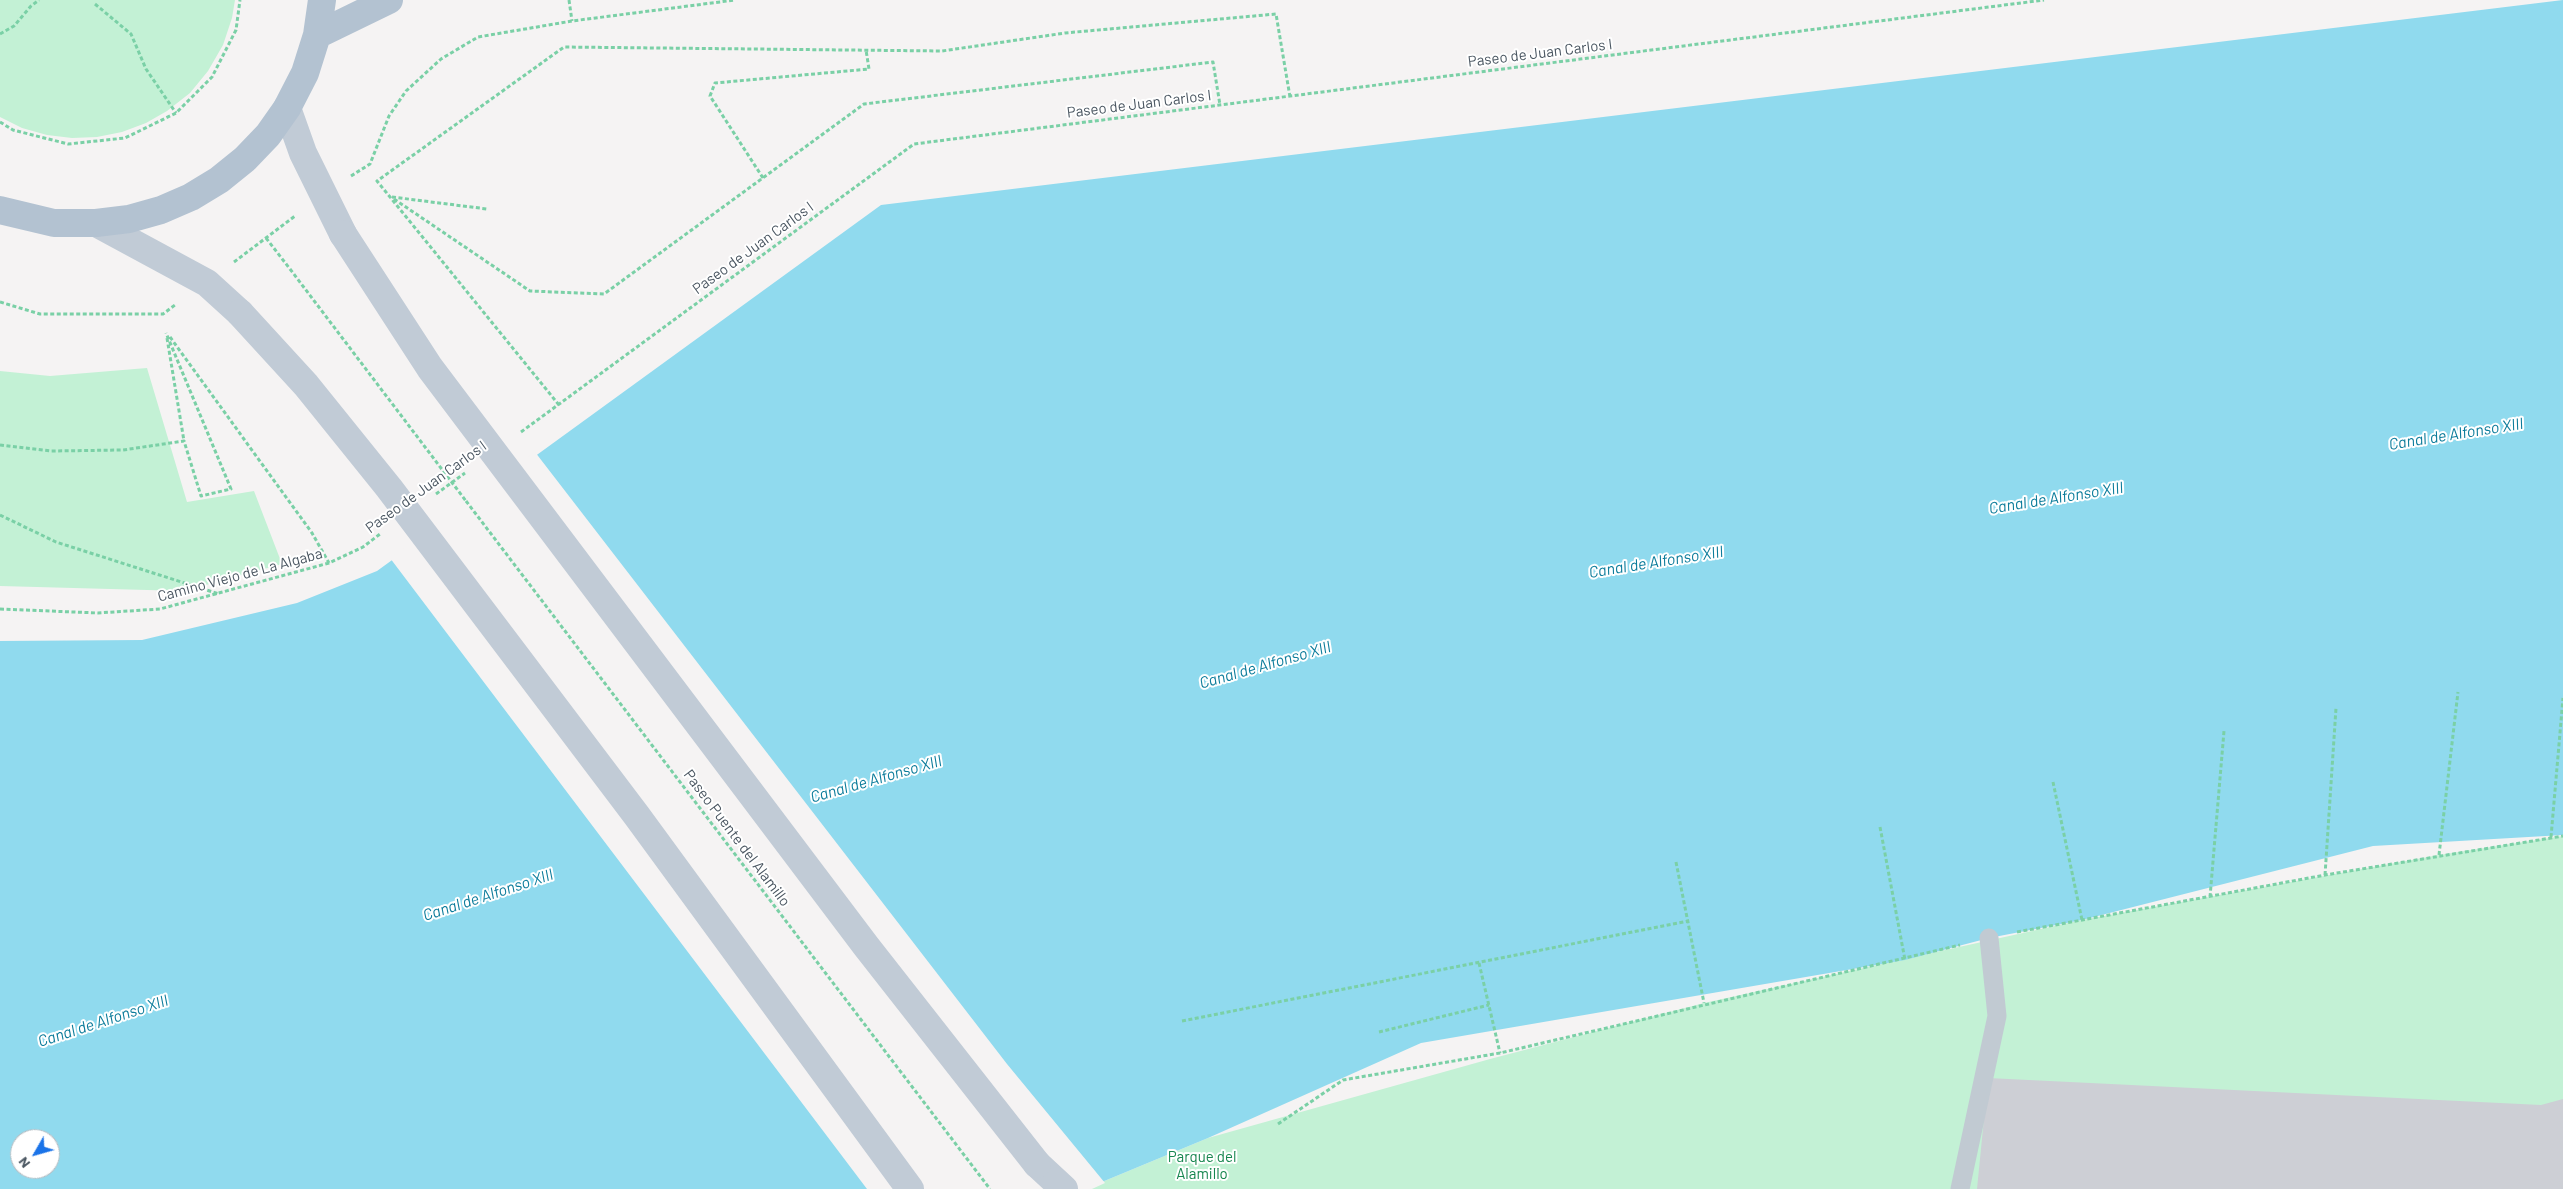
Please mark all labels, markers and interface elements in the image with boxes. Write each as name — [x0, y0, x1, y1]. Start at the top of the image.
street label: Paseo de Juan Carlos I — [1467, 35, 1613, 71]
street label: Paseo de Juan Carlos I — [1066, 86, 1212, 122]
street label: Paseo de Juan Carlos I — [689, 198, 817, 298]
water label: Canal de Alfonso XIII — [2387, 414, 2525, 454]
street label: Paseo de Juan Carlos I — [362, 437, 490, 537]
water label: Canal de Alfonso XIII — [1987, 478, 2125, 518]
water label: Canal de Alfonso XIII — [1587, 542, 1725, 582]
street label: Camino Viejo de La Algaba — [156, 544, 324, 606]
water label: Canal de Alfonso XIII — [1197, 637, 1333, 693]
water label: Canal de Alfonso XIII — [808, 751, 944, 807]
street label: Paseo Puente del Alamillo — [680, 766, 794, 910]
water label: Canal de Alfonso XIII — [420, 865, 556, 925]
water label: Canal de Alfonso XIII — [35, 991, 171, 1051]
north arrow — [10, 1129, 60, 1179]
park label: Parque del Alamillo — [1168, 1148, 1236, 1183]
text: N — [14, 1154, 33, 1172]

